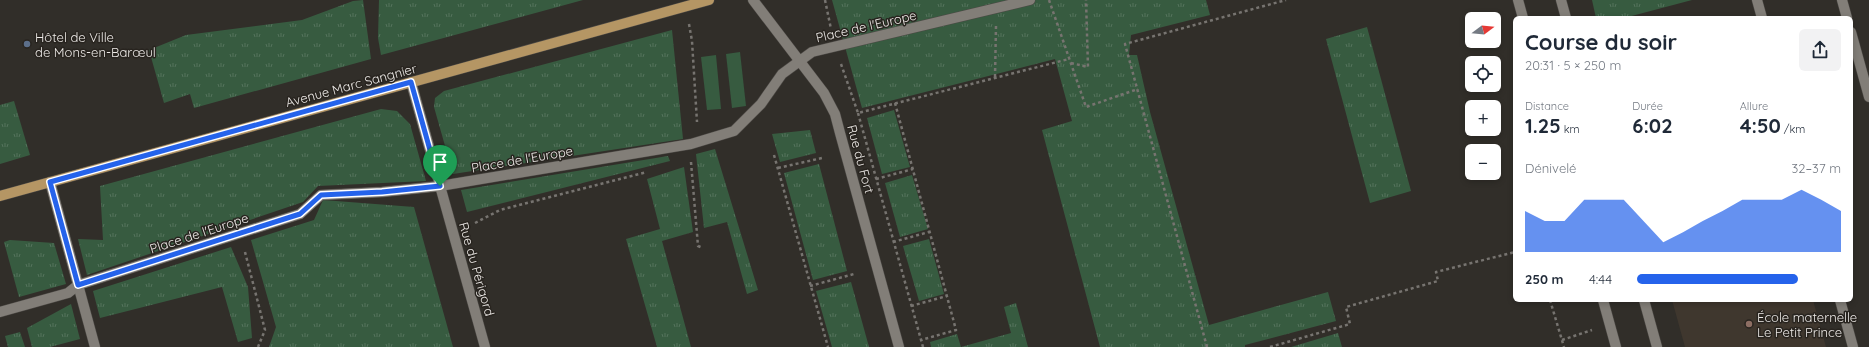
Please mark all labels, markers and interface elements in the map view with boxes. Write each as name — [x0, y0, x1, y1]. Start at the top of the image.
street label: Place de l'Europe — [814, 7, 918, 45]
north arrow — [1465, 12, 1501, 48]
map controls — [1465, 12, 1501, 180]
text: Course du soir — [1525, 28, 1677, 56]
place label: Hôtel de Ville de Mons-en-Barœul — [35, 29, 156, 60]
button: share — [1799, 29, 1841, 71]
marker: Hôtel de Ville de Mons-en-Barœul — [22, 39, 32, 49]
button: locate — [1465, 56, 1501, 92]
text: 20:31 · 5 × 250 m — [1525, 57, 1621, 73]
street label: Avenue Marc Sangnier — [284, 60, 418, 110]
text: Distance — [1525, 99, 1569, 113]
text: Durée — [1632, 99, 1663, 113]
text: Allure — [1740, 99, 1768, 113]
button: + — [1465, 100, 1501, 136]
text: 1.25 — [1525, 113, 1561, 138]
text: 6:02 — [1632, 113, 1673, 138]
text: 4:50 — [1740, 113, 1781, 138]
text: km — [1561, 122, 1580, 136]
text: /km — [1781, 122, 1805, 136]
street label: Rue du Fort — [844, 123, 878, 195]
street label: Place de l'Europe — [470, 142, 574, 176]
button: − — [1465, 144, 1501, 180]
pin — [423, 145, 457, 186]
icon: arrive — [429, 151, 451, 173]
text: Dénivelé — [1525, 160, 1576, 176]
text: 32–37 m — [1791, 160, 1841, 176]
street label: Place de l'Europe — [148, 209, 250, 257]
street label: Rue du Périgord — [456, 220, 498, 318]
text: 250 m — [1525, 271, 1564, 287]
text: 4:44 — [1589, 271, 1612, 287]
place label: École maternelle Le Petit Prince — [1757, 309, 1857, 340]
marker: École maternelle Le Petit Prince — [1744, 319, 1754, 329]

